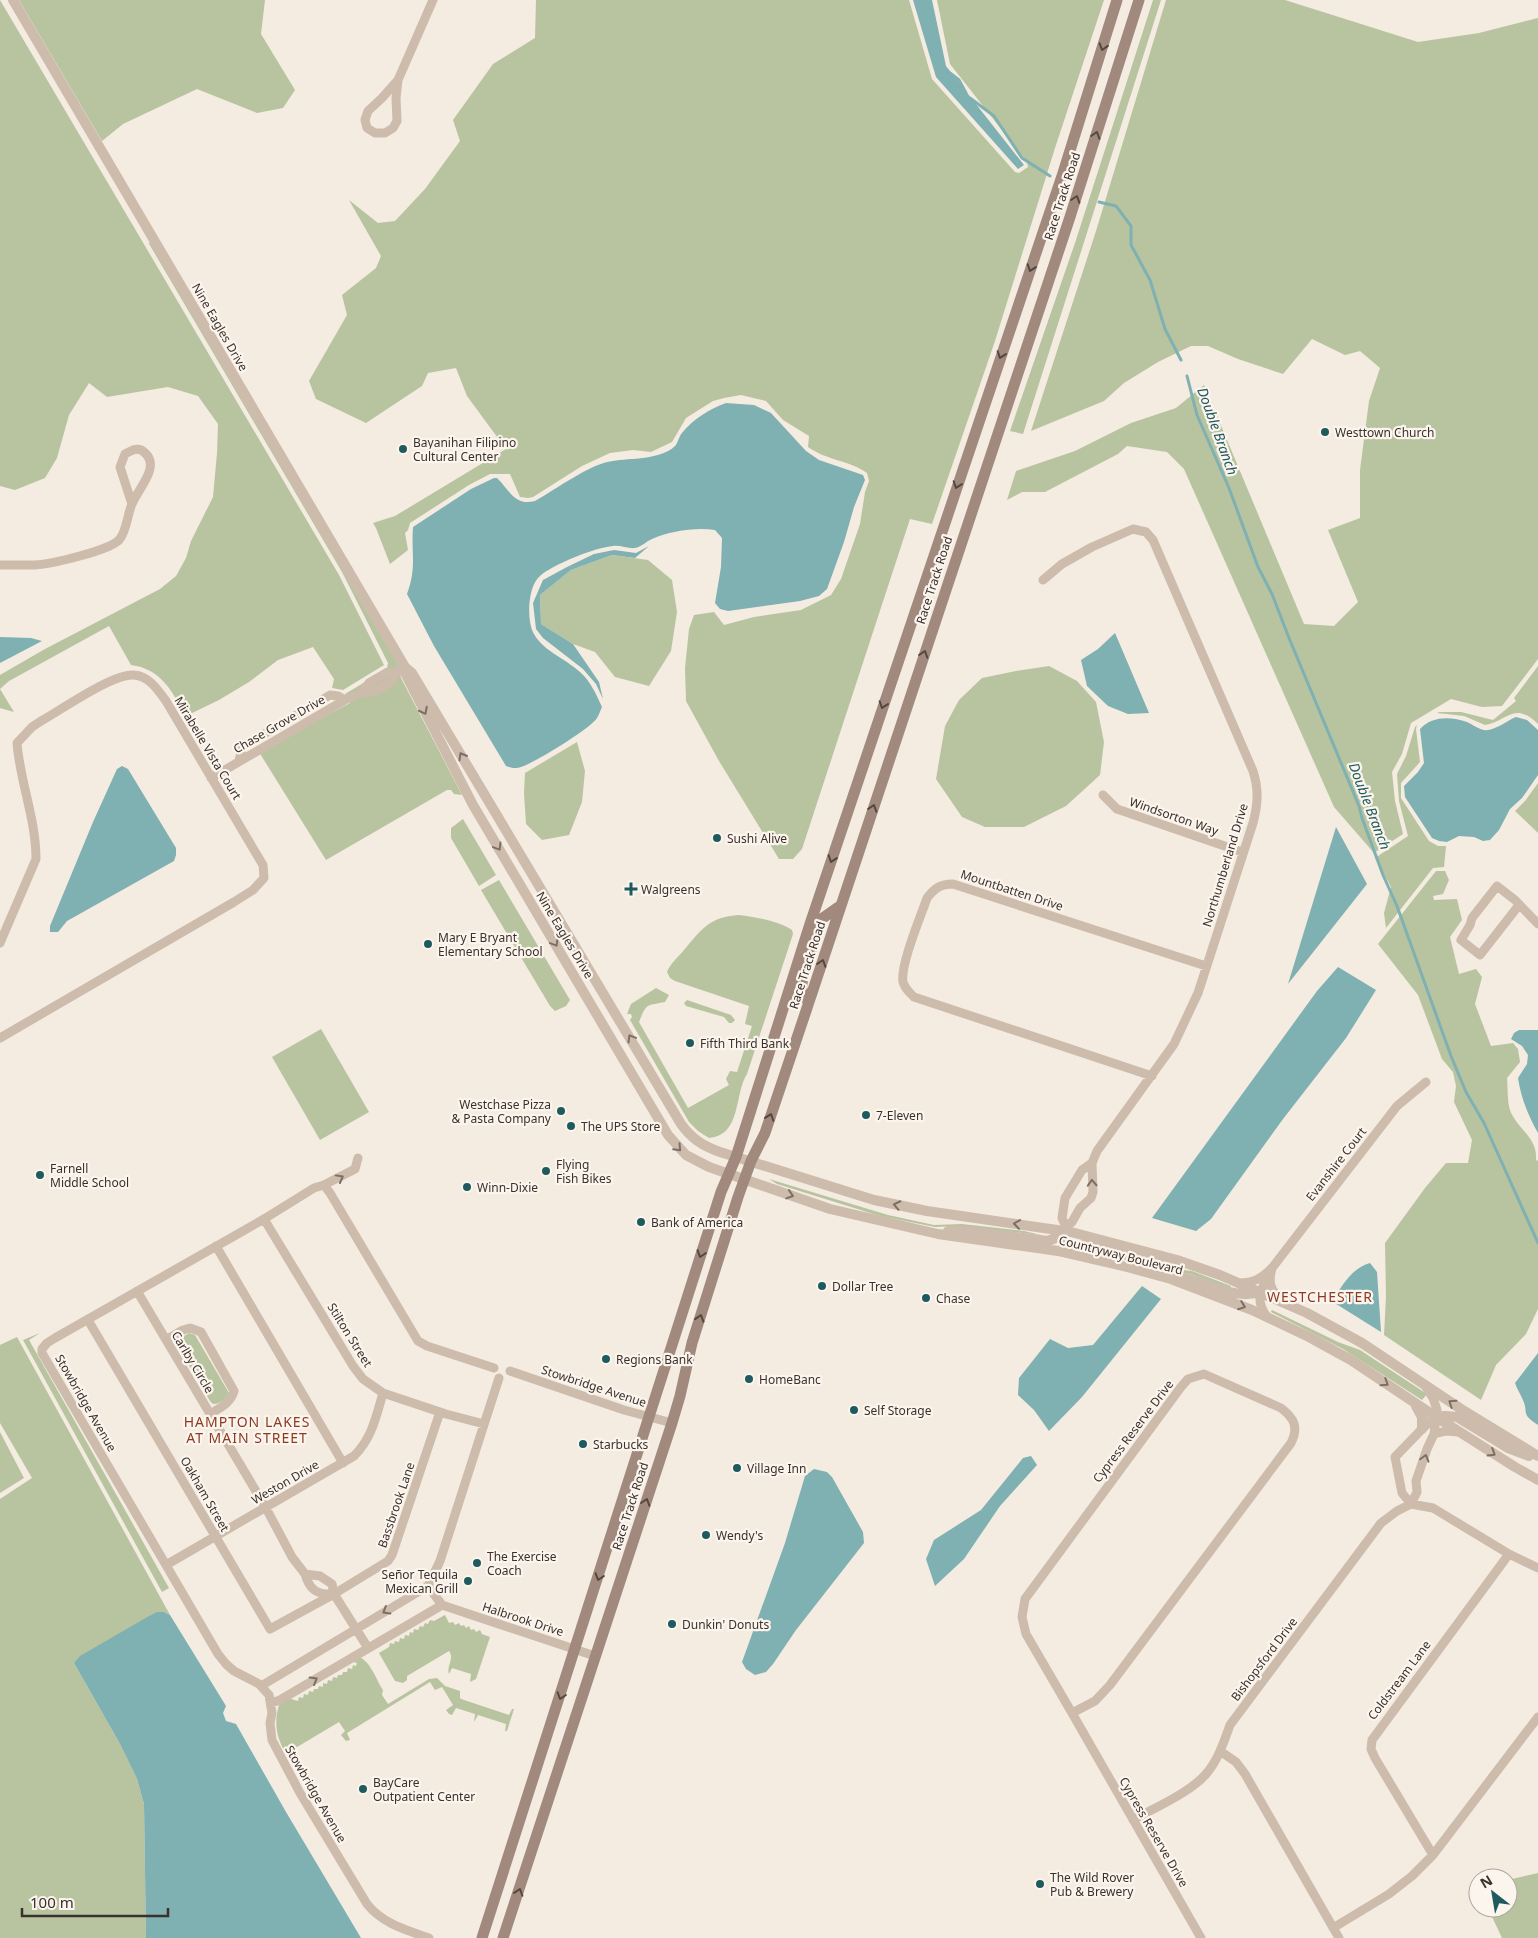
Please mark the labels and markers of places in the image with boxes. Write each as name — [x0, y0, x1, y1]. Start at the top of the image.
place label: Westtown Church — [1335, 424, 1434, 441]
marker: Westtown Church — [1319, 426, 1331, 438]
place label: Bayanihan Filipino Cultural Center — [413, 434, 516, 465]
marker: Bayanihan Filipino Cultural Center — [397, 443, 409, 455]
place label: Sushi Alive — [727, 830, 787, 847]
marker: Sushi Alive — [711, 832, 723, 844]
place label: Walgreens — [641, 881, 701, 898]
marker: Walgreens — [625, 883, 637, 895]
place label: Mary E Bryant Elementary School — [438, 929, 543, 960]
marker: Mary E Bryant Elementary School — [422, 938, 434, 950]
place label: Fifth Third Bank — [700, 1035, 790, 1052]
marker: Fifth Third Bank — [684, 1037, 696, 1049]
place label: Westchase Pizza & Pasta Company — [451, 1096, 552, 1127]
marker: Westchase Pizza & Pasta Company — [555, 1105, 567, 1117]
place label: 7-Eleven — [876, 1107, 923, 1124]
marker: 7-Eleven — [860, 1109, 872, 1121]
place label: The UPS Store — [581, 1118, 661, 1135]
marker: The UPS Store — [565, 1120, 577, 1132]
place label: Flying Fish Bikes — [556, 1156, 612, 1187]
place label: Farnell Middle School — [50, 1160, 129, 1191]
marker: Flying Fish Bikes — [540, 1165, 552, 1177]
marker: Farnell Middle School — [34, 1169, 46, 1181]
place label: Winn-Dixie — [477, 1179, 538, 1196]
marker: Winn-Dixie — [461, 1181, 473, 1193]
place label: Bank of America — [651, 1214, 743, 1231]
marker: Bank of America — [635, 1216, 647, 1228]
place label: Dollar Tree — [832, 1278, 894, 1295]
marker: Dollar Tree — [816, 1280, 828, 1292]
place label: Chase — [936, 1290, 970, 1307]
marker: Chase — [920, 1292, 932, 1304]
place label: Regions Bank — [616, 1351, 693, 1368]
marker: Regions Bank — [600, 1353, 612, 1365]
place label: HomeBanc — [759, 1371, 821, 1388]
marker: HomeBanc — [743, 1373, 755, 1385]
place label: Self Storage — [864, 1402, 932, 1419]
marker: Self Storage — [848, 1404, 860, 1416]
place label: Starbucks — [593, 1436, 649, 1453]
marker: Starbucks — [577, 1438, 589, 1450]
place label: Village Inn — [747, 1460, 806, 1477]
marker: Village Inn — [731, 1462, 743, 1474]
place label: Wendy's — [716, 1527, 763, 1544]
marker: Wendy's — [700, 1529, 712, 1541]
place label: The Exercise Coach — [487, 1548, 557, 1579]
marker: The Exercise Coach — [471, 1557, 483, 1569]
place label: Señor Tequila Mexican Grill — [382, 1566, 458, 1597]
marker: Señor Tequila Mexican Grill — [462, 1575, 474, 1587]
place label: Dunkin' Donuts — [682, 1616, 769, 1633]
marker: Dunkin' Donuts — [666, 1618, 678, 1630]
place label: BayCare Outpatient Center — [373, 1774, 475, 1805]
marker: BayCare Outpatient Center — [357, 1783, 369, 1795]
place label: The Wild Rover Pub & Brewery — [1050, 1869, 1134, 1900]
marker: The Wild Rover Pub & Brewery — [1034, 1878, 1046, 1890]

